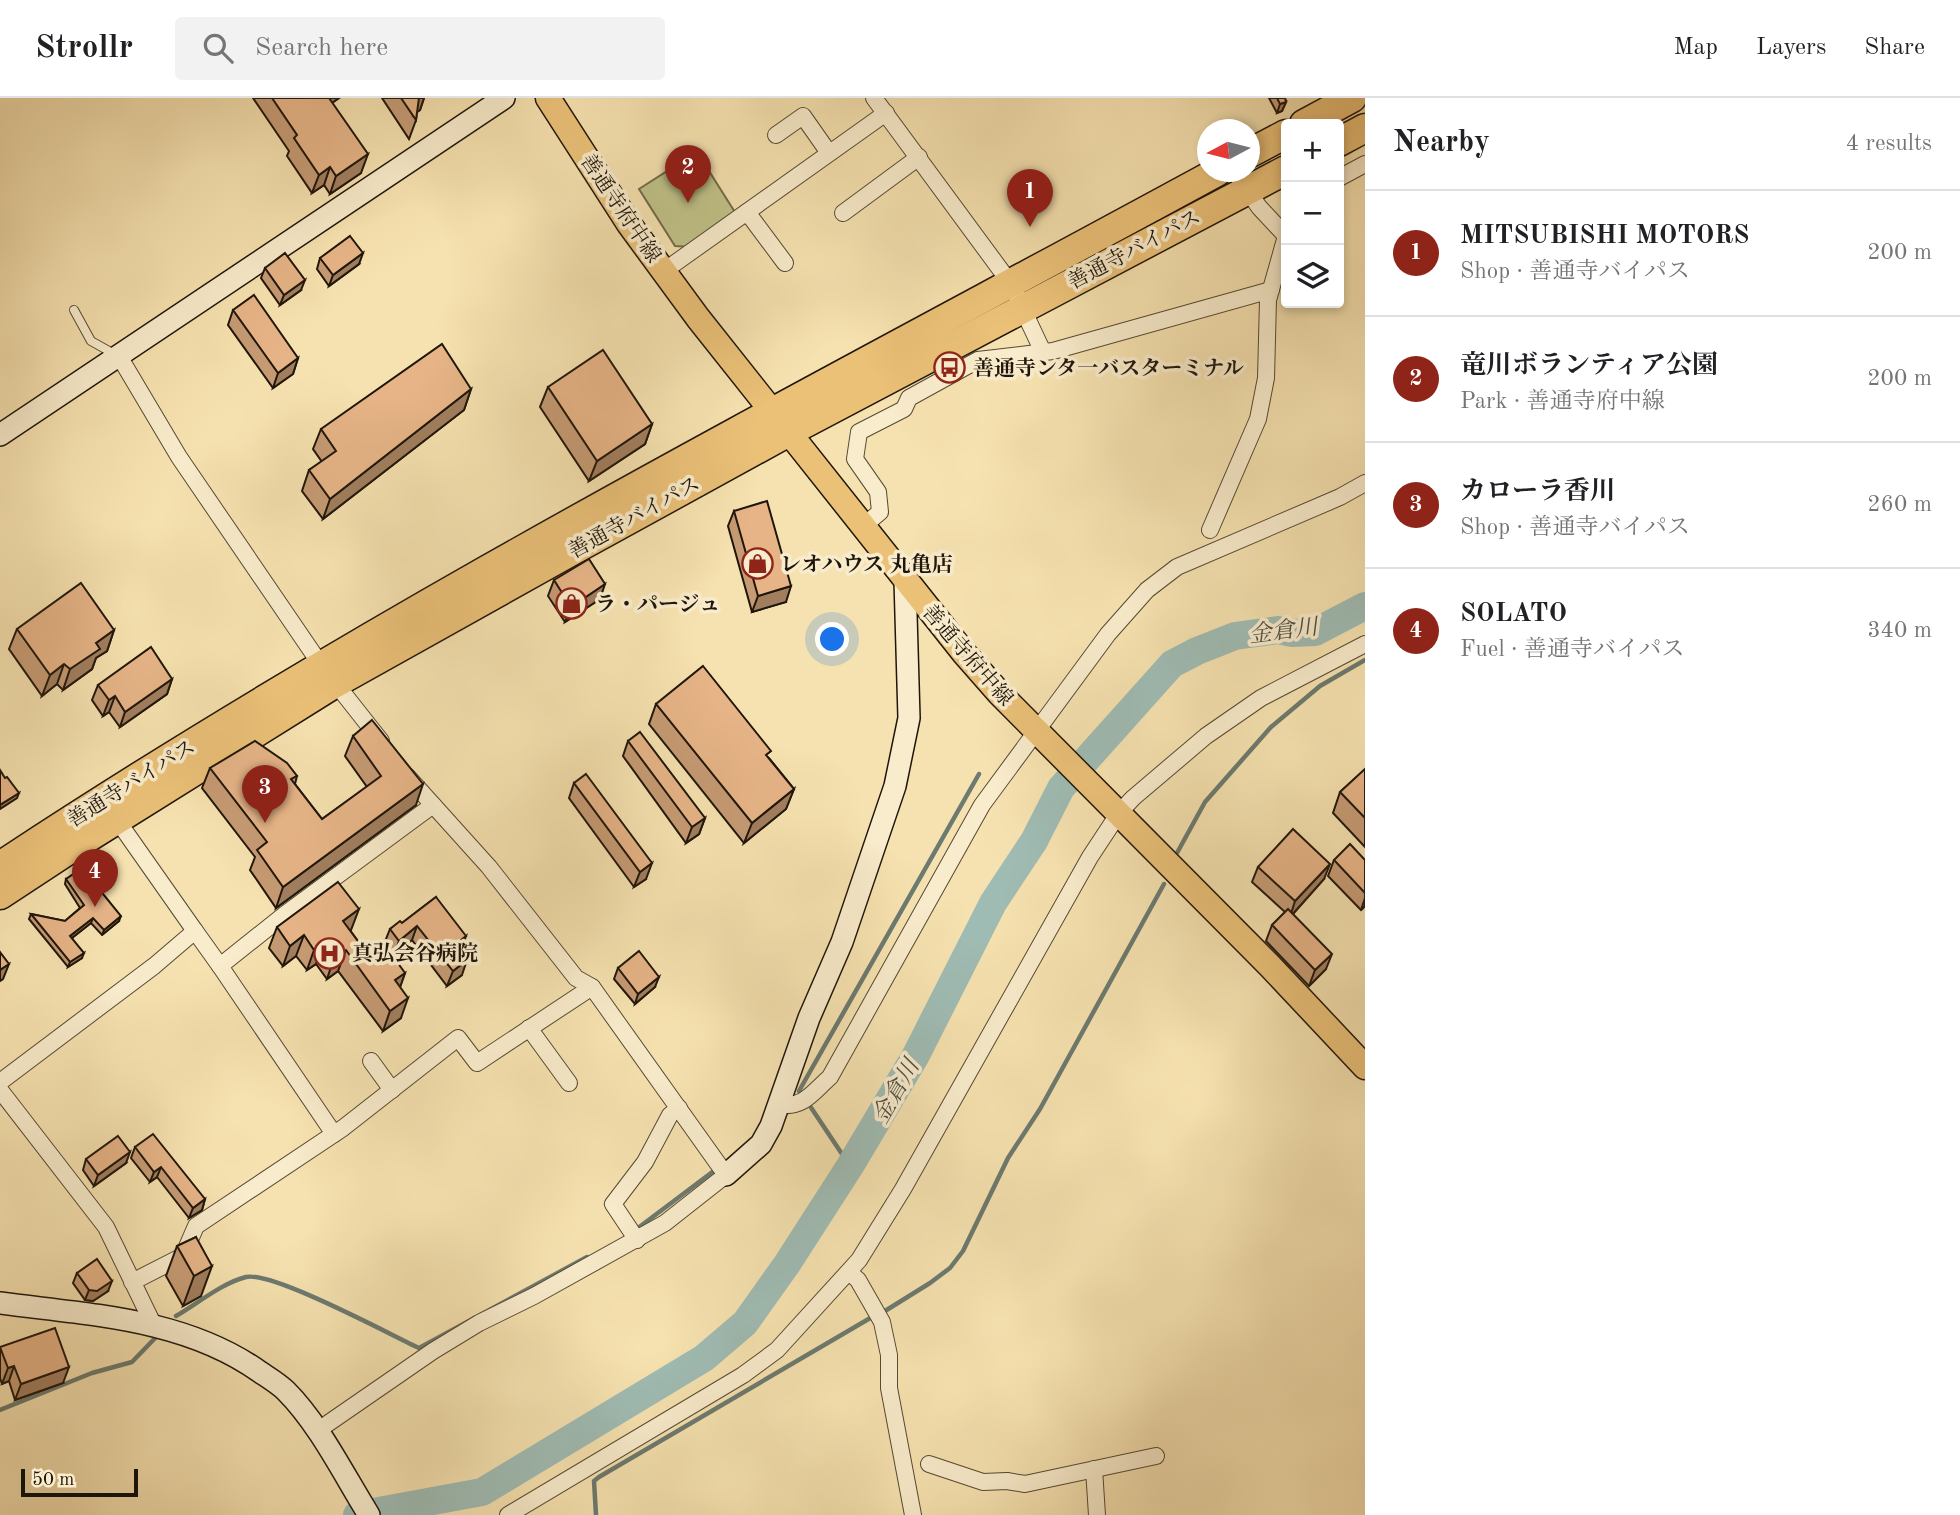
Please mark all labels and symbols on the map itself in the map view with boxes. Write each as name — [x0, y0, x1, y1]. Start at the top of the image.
north arrow — [1197, 119, 1260, 182]
pin: 2 — [665, 145, 711, 203]
street label: 善通寺府中線 — [576, 150, 665, 267]
pin: 1 — [1007, 169, 1053, 227]
street label: 善通寺バイパス — [1064, 205, 1204, 294]
bus stop icon: 善通寺ンタ一バスターミナル — [933, 351, 967, 385]
place label: 善通寺ンタ一バスターミナル — [973, 357, 1244, 380]
street label: 善通寺バイパス — [565, 472, 704, 563]
shop icon: レオハウス 丸亀店 — [740, 547, 774, 581]
place label: レオハウス 丸亀店 — [780, 553, 953, 576]
shop icon: ラ・パージュ — [555, 587, 589, 621]
place label: ラ・パージュ — [595, 593, 720, 616]
street label: 善通寺府中線 — [918, 600, 1018, 710]
water label: 金倉川 — [1247, 614, 1322, 647]
your location — [815, 622, 849, 656]
street label: 善通寺バイパス — [63, 735, 200, 832]
pin: 3 — [242, 765, 288, 823]
pin: 4 — [72, 849, 118, 907]
hospital icon: 真弘会谷病院 — [312, 936, 346, 970]
place label: 真弘会谷病院 — [352, 941, 478, 965]
water label: 金倉川 — [867, 1053, 925, 1127]
scale bar — [21, 1466, 138, 1498]

